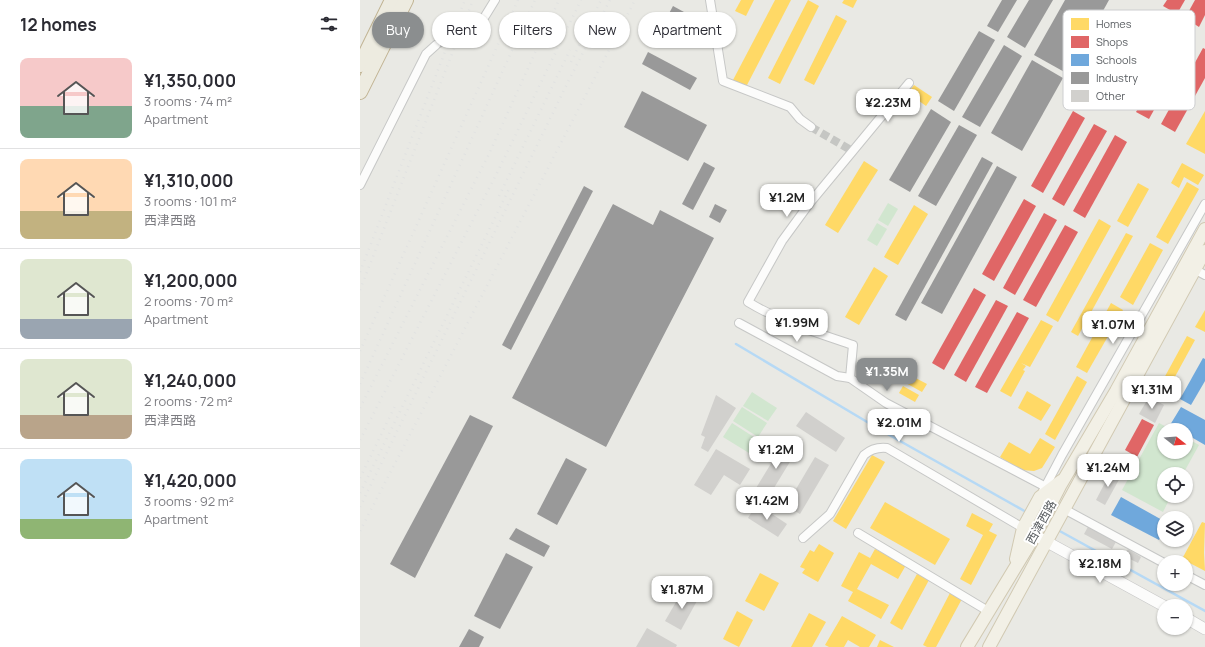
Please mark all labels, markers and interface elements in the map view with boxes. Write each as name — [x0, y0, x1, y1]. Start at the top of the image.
legend — [1063, 10, 1195, 110]
chip: Buy — [372, 12, 424, 48]
chip: Rent — [432, 12, 491, 48]
chip: Filters — [499, 12, 566, 48]
chip: New — [574, 12, 630, 48]
chip: Apartment — [638, 12, 736, 48]
text: 12 homes — [20, 13, 97, 36]
icon: filters — [318, 13, 340, 35]
text: Homes — [1096, 16, 1132, 31]
text: Shops — [1096, 34, 1128, 49]
text: Schools — [1096, 52, 1137, 67]
text: ¥1,350,000 — [144, 69, 236, 92]
text: Industry — [1096, 70, 1138, 85]
icon: home — [52, 74, 100, 122]
text: Other — [1096, 88, 1125, 103]
pin: ¥2.23M — [855, 89, 921, 123]
text: 3 rooms · 74 m² — [144, 92, 232, 110]
text: ¥2.23M — [865, 93, 911, 111]
text: Apartment — [144, 110, 208, 128]
text: ¥1,310,000 — [144, 169, 234, 192]
icon: home — [52, 175, 100, 223]
pin: ¥1.2M — [759, 184, 815, 218]
text: ¥1.2M — [769, 188, 805, 206]
text: 3 rooms · 101 m² — [144, 192, 237, 210]
text: 西津西路 — [144, 211, 196, 229]
text: ¥1,200,000 — [144, 269, 238, 292]
icon: home — [52, 275, 100, 323]
text: 2 rooms · 70 m² — [144, 292, 233, 310]
pin: ¥1.99M — [764, 309, 830, 343]
text: Apartment — [144, 310, 208, 328]
pin: ¥1.07M — [1080, 311, 1146, 345]
text: ¥1.99M — [775, 313, 819, 331]
text: ¥1.07M — [1091, 315, 1135, 333]
pin: ¥1.35M — [854, 358, 920, 392]
text: ¥1.35M — [865, 362, 909, 380]
text: ¥1,240,000 — [144, 369, 236, 392]
icon: home — [52, 375, 100, 423]
pin: ¥1.31M — [1119, 376, 1185, 410]
text: ¥1.31M — [1131, 380, 1173, 398]
text: 2 rooms · 72 m² — [144, 392, 233, 410]
pin: ¥2.01M — [866, 409, 932, 443]
text: 西津西路 — [144, 411, 196, 429]
text: ¥2.01M — [877, 413, 922, 431]
north arrow — [1157, 423, 1193, 459]
map controls — [1157, 423, 1193, 635]
pin: ¥1.2M — [748, 436, 804, 470]
text: ¥1.2M — [758, 440, 794, 458]
pin: ¥1.24M — [1075, 454, 1141, 488]
text: ¥1.24M — [1086, 458, 1130, 476]
button: locate — [1157, 467, 1193, 503]
text: ¥1,420,000 — [144, 469, 237, 492]
icon: home — [52, 475, 100, 523]
pin: ¥1.42M — [734, 487, 800, 521]
text: ¥1.42M — [745, 491, 789, 509]
text: 3 rooms · 92 m² — [144, 492, 234, 510]
street label: 西津西路 — [1022, 497, 1060, 547]
text: Apartment — [144, 510, 208, 528]
button: layers — [1157, 511, 1193, 547]
pin: ¥2.18M — [1067, 550, 1133, 584]
text: ¥2.18M — [1079, 554, 1121, 572]
button: + — [1157, 555, 1193, 591]
pin: ¥1.87M — [649, 576, 715, 610]
text: ¥1.87M — [660, 580, 704, 598]
button: − — [1157, 599, 1193, 635]

